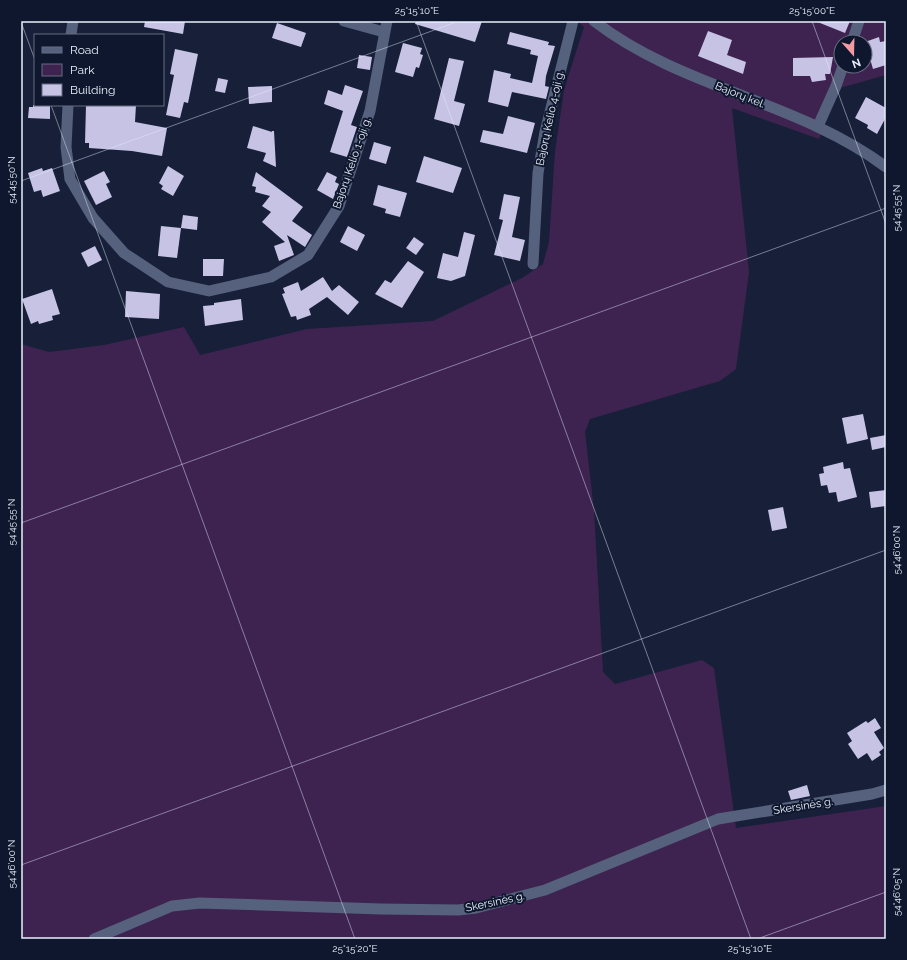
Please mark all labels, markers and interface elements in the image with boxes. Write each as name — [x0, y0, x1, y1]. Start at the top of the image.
text: 25°15'10"E — [395, 5, 439, 16]
text: 25°15'00"E — [789, 5, 835, 16]
legend — [34, 34, 164, 106]
north arrow — [833, 34, 873, 74]
text: Road — [70, 43, 99, 57]
text: N — [850, 55, 862, 70]
text: Park — [70, 63, 95, 77]
street label: Bajorų Kelio 4-oji g. — [534, 69, 566, 167]
street label: Bajorų kel. — [713, 79, 767, 111]
text: Building — [70, 83, 116, 97]
street label: Bajorų Kelio 1-oji g. — [330, 116, 374, 210]
text: 54°45'50"N — [6, 156, 17, 204]
text: 54°45'55"N — [891, 185, 902, 231]
text: 54°45'55"N — [6, 499, 17, 545]
text: 54°46'00"N — [891, 526, 902, 574]
street label: Skersinės g. — [772, 795, 834, 817]
text: 54°46'00"N — [6, 840, 17, 888]
text: 54°46'05"N — [891, 868, 902, 916]
street label: Skersinės g. — [464, 889, 526, 915]
text: 25°15'20"E — [332, 943, 378, 954]
text: 25°15'10"E — [728, 943, 772, 954]

